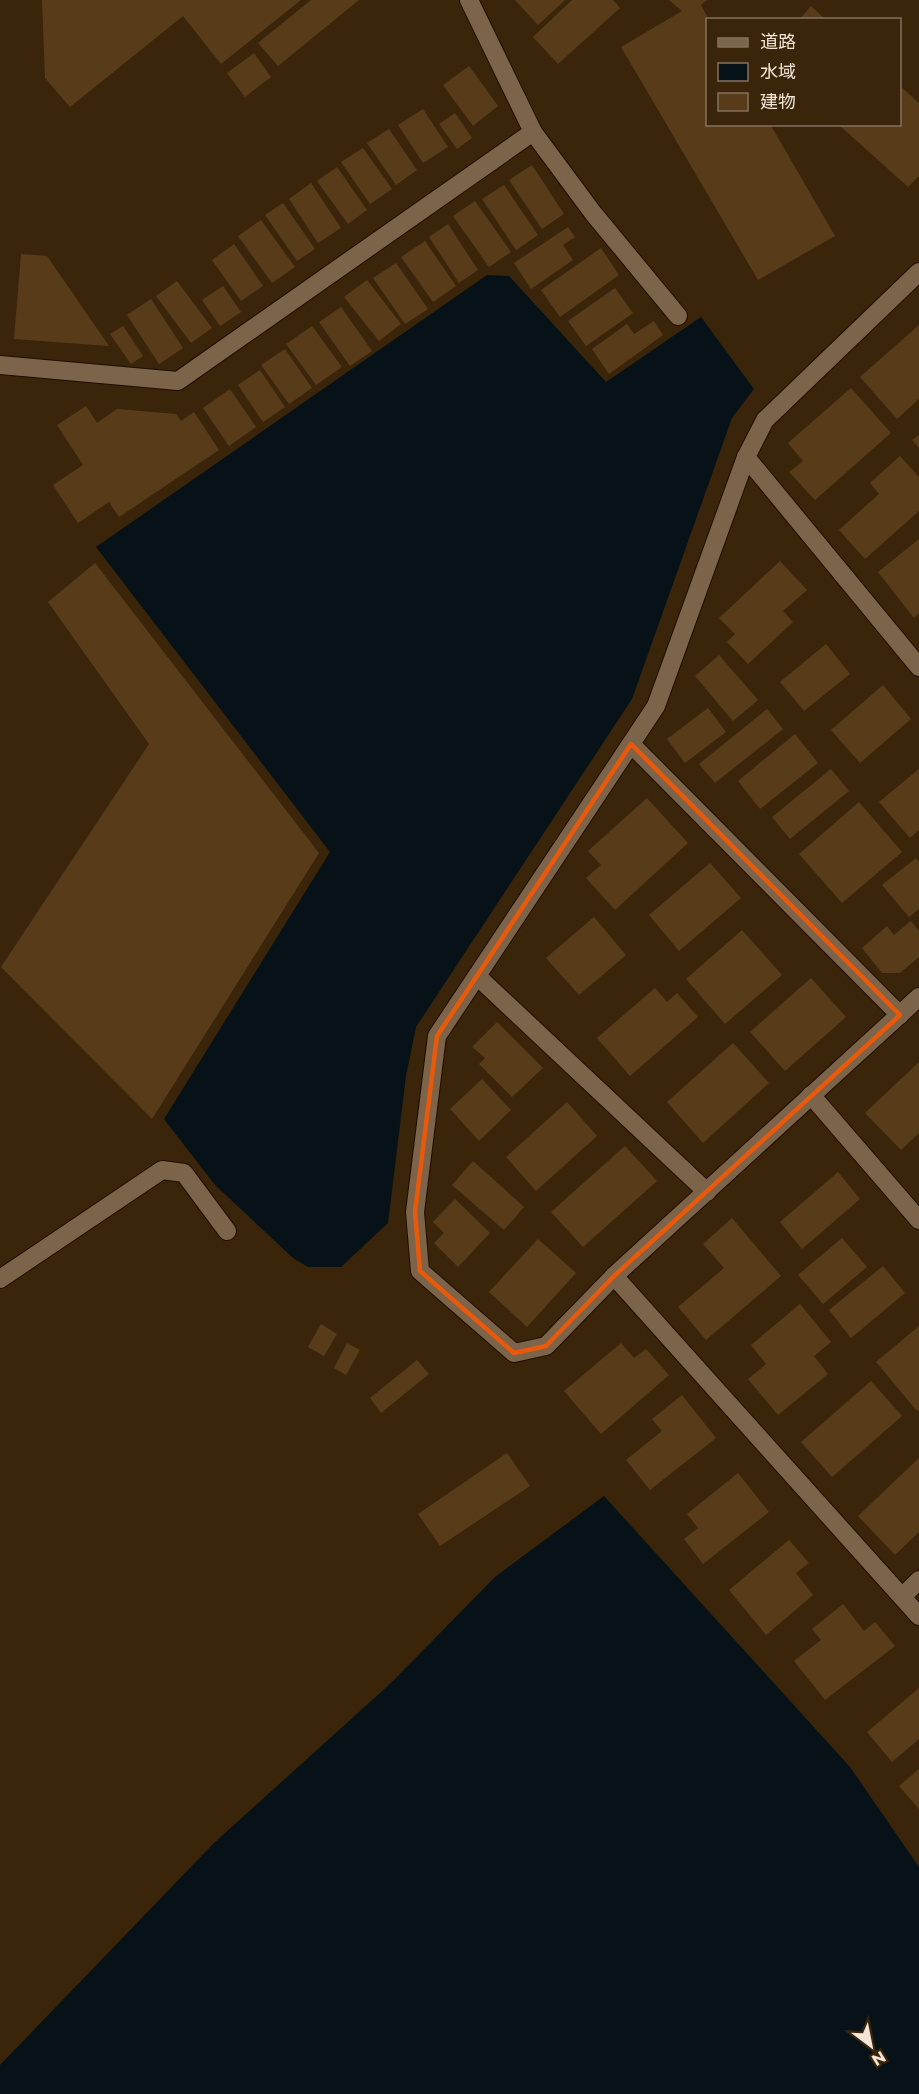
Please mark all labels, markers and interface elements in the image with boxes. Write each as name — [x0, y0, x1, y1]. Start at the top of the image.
legend — [706, 18, 901, 126]
text: 道路 — [760, 31, 796, 53]
text: 水域 — [760, 61, 796, 83]
text: 建物 — [760, 91, 796, 113]
north arrow — [841, 2016, 901, 2076]
text: N — [868, 2047, 889, 2070]

